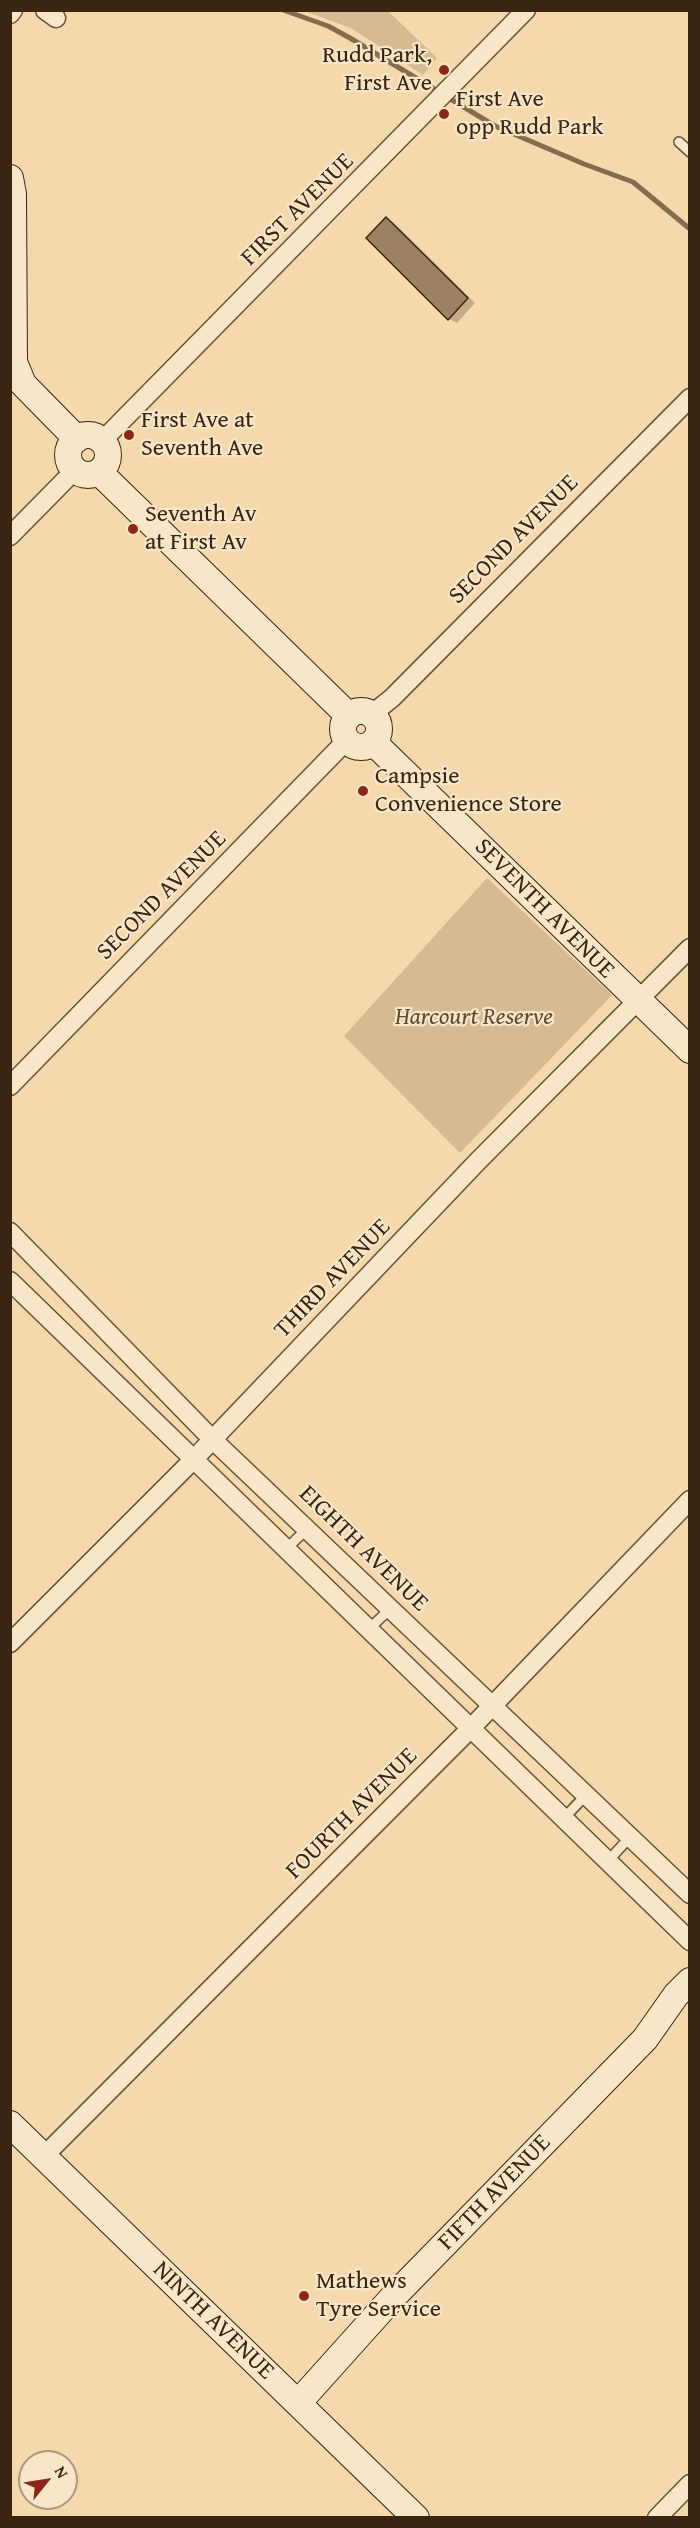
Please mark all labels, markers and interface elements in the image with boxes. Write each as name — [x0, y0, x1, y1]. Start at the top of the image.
place label: Rudd Park, First Ave — [322, 42, 432, 98]
marker: Rudd Park, First Ave — [437, 63, 451, 77]
place label: First Ave opp Rudd Park — [456, 86, 603, 142]
marker: First Ave opp Rudd Park — [437, 107, 451, 121]
street label: FIRST AVENUE — [236, 148, 360, 272]
place label: First Ave at Seventh Ave — [141, 407, 263, 463]
marker: First Ave at Seventh Ave — [122, 428, 136, 442]
street label: SECOND AVENUE — [443, 469, 585, 611]
place label: Seventh Av at First Av — [145, 501, 257, 557]
marker: Seventh Av at First Av — [126, 522, 140, 536]
place label: Campsie Convenience Store — [375, 763, 562, 819]
marker: Campsie Convenience Store — [356, 784, 370, 798]
street label: SECOND AVENUE — [91, 825, 233, 967]
street label: SEVENTH AVENUE — [468, 833, 620, 985]
park label: Harcourt Reserve — [395, 1004, 553, 1032]
street label: THIRD AVENUE — [269, 1213, 397, 1345]
street label: EIGHTH AVENUE — [292, 1480, 434, 1618]
street label: FOURTH AVENUE — [280, 1742, 424, 1886]
street label: FIFTH AVENUE — [433, 2129, 557, 2257]
street label: NINTH AVENUE — [146, 2256, 280, 2386]
place label: Mathews Tyre Service — [316, 2268, 441, 2324]
marker: Mathews Tyre Service — [297, 2289, 311, 2303]
north arrow — [18, 2450, 78, 2510]
text: N — [49, 2461, 75, 2483]

